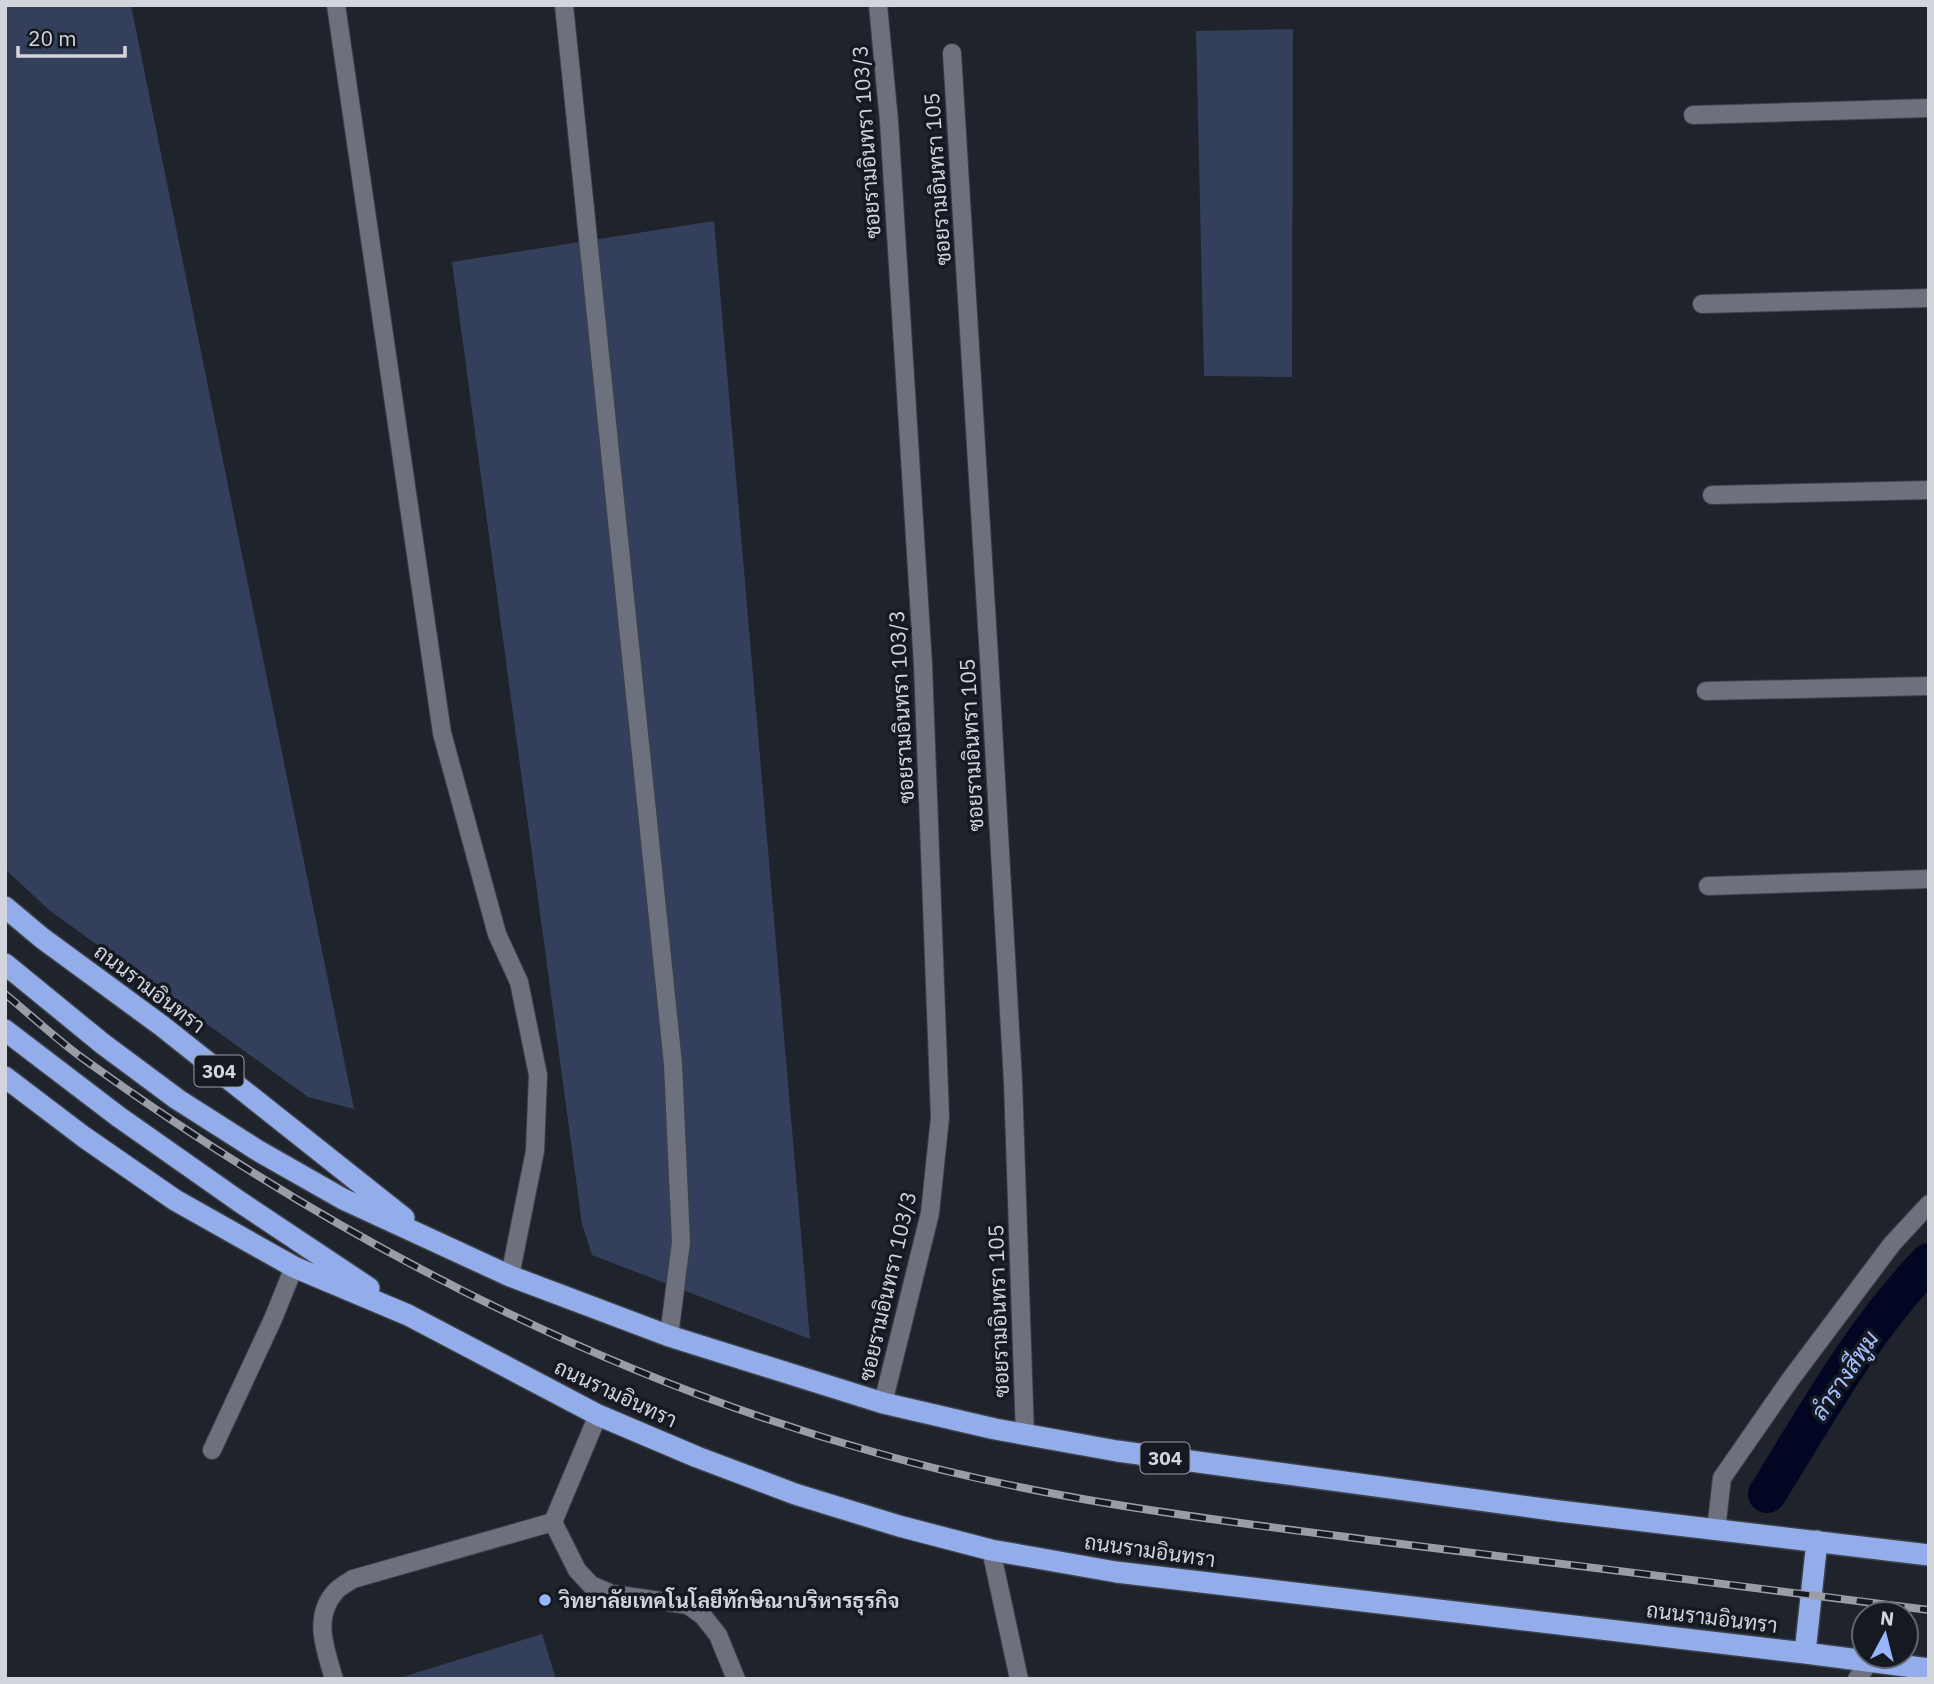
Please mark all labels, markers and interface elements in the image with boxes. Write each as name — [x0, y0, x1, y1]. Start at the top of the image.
scale bar — [18, 14, 124, 58]
text: 20 m — [28, 24, 77, 52]
street label: ซอยรามอินทรา 103/3 — [845, 44, 887, 240]
street label: ซอยรามอินทรา 105 — [917, 92, 957, 266]
street label: ซอยรามอินทรา 103/3 — [882, 610, 920, 804]
street label: ซอยรามอินทรา 105 — [952, 658, 990, 832]
street label: ถนนรามอินทรา — [89, 937, 211, 1039]
road number: 304 — [194, 1056, 244, 1086]
street label: ซอยรามอินทรา 103/3 — [852, 1188, 922, 1384]
street label: ซอยรามอินทรา 105 — [981, 1224, 1015, 1398]
water label: ลำรางสีพูม — [1803, 1325, 1887, 1427]
street label: ถนนรามอินทรา — [550, 1352, 682, 1434]
road number: 304 — [1140, 1442, 1190, 1474]
street label: ถนนรามอินทรา — [1083, 1527, 1217, 1573]
place label: วิทยาลัยเทคโนโลยีทักษิณาบริหารธุรกิจ — [558, 1586, 900, 1616]
marker: วิทยาลัยเทคโนโลยีทักษิณาบริหารธุรกิจ — [537, 1592, 553, 1608]
street label: ถนนรามอินทรา — [1645, 1595, 1779, 1639]
north arrow — [1850, 1600, 1920, 1670]
text: N — [1879, 1605, 1895, 1631]

